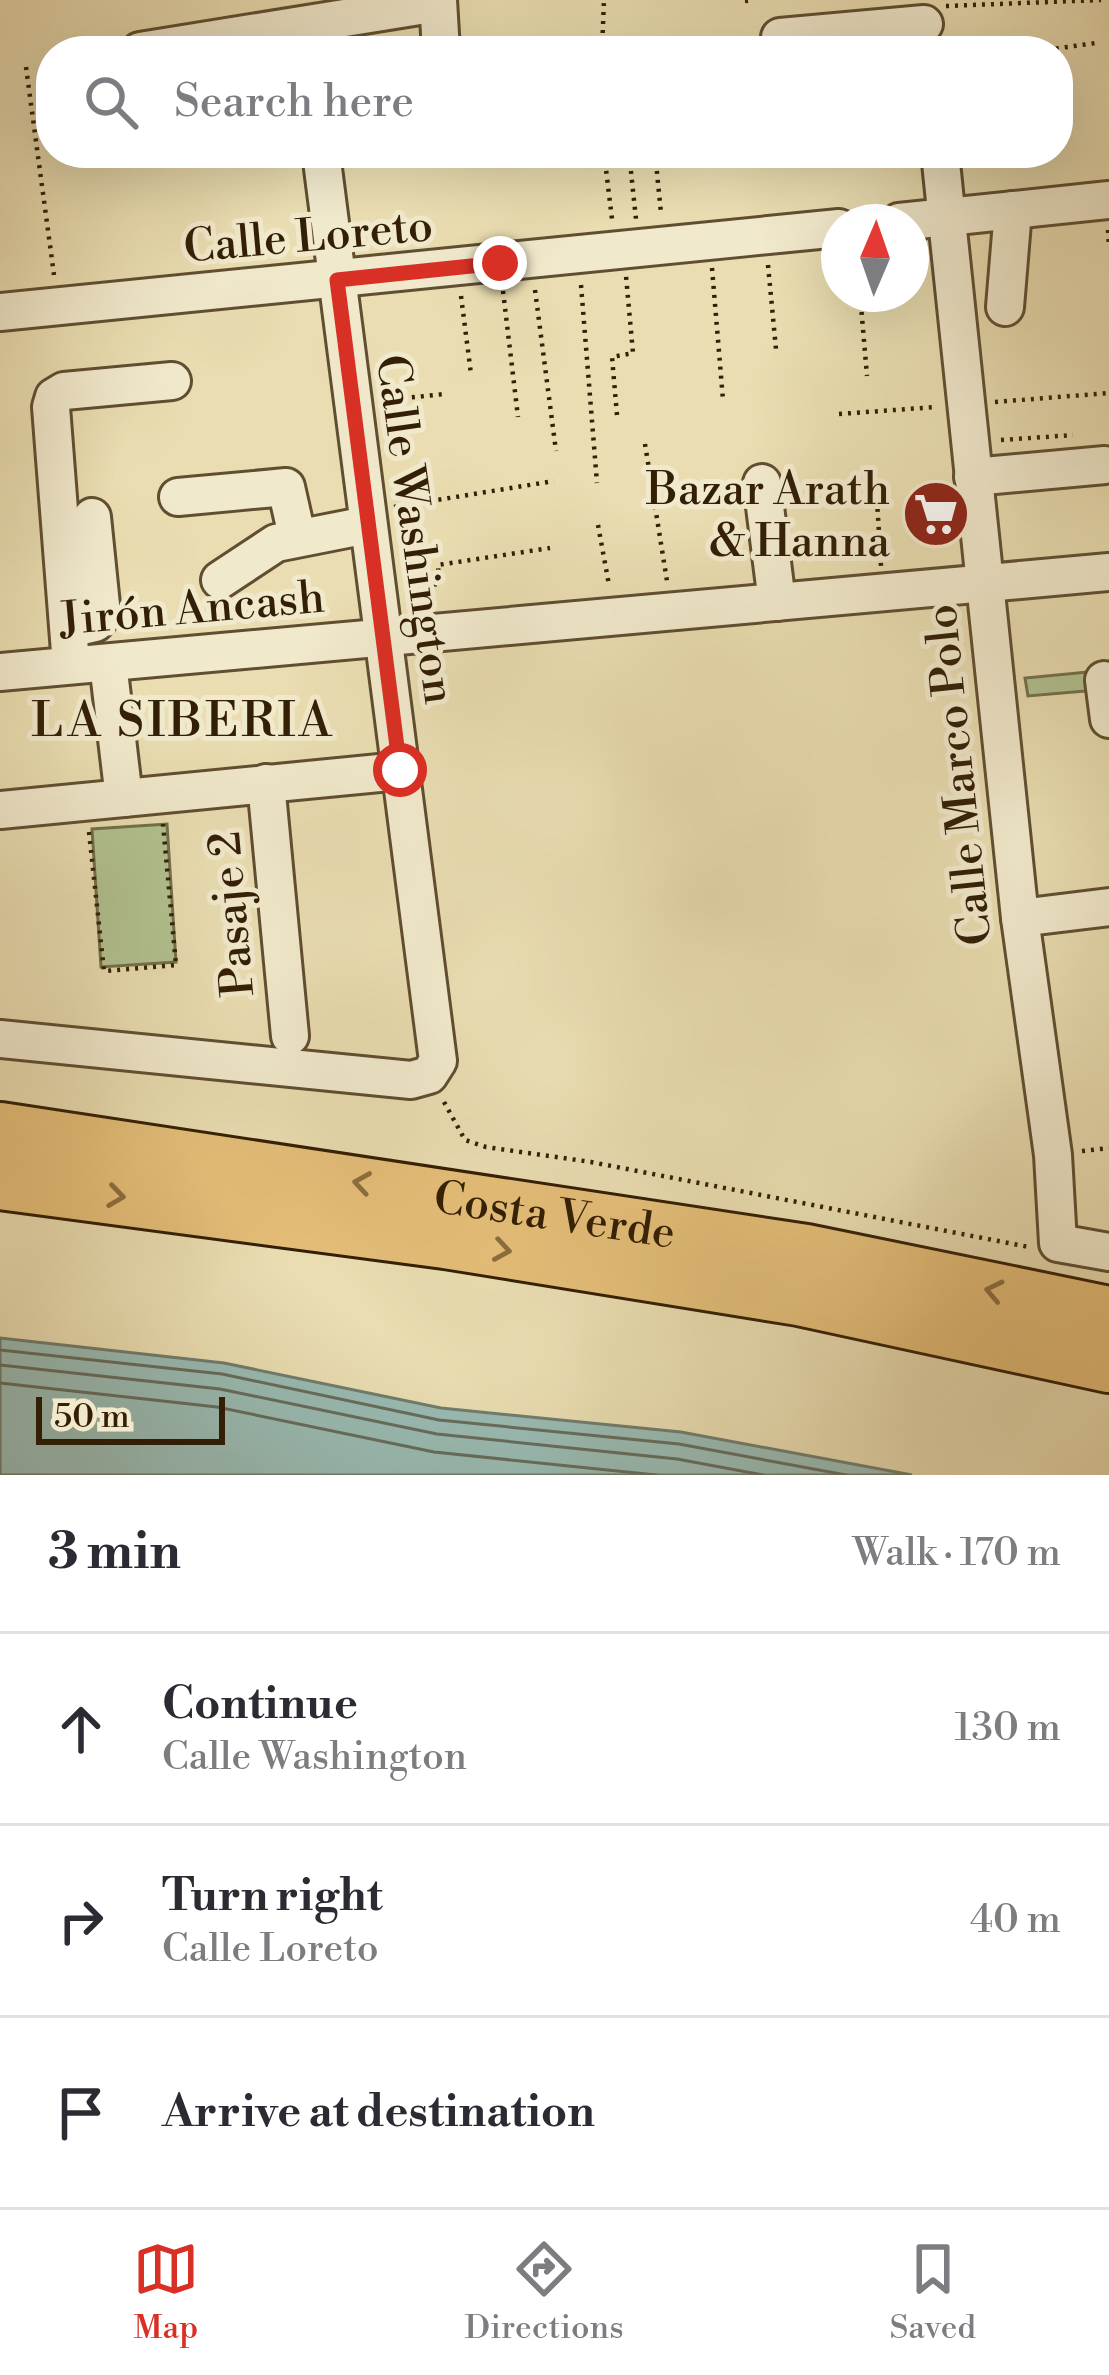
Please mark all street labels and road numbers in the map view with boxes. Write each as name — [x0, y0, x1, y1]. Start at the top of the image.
street label: Calle Loreto — [181, 198, 435, 277]
street label: Calle Washington — [362, 351, 467, 708]
street label: Jirón Ancash — [55, 570, 327, 650]
street label: Calle Marco Polo — [913, 601, 1006, 948]
street label: Pasaje 2 — [197, 829, 268, 999]
street label: Costa Verde — [430, 1170, 679, 1263]

